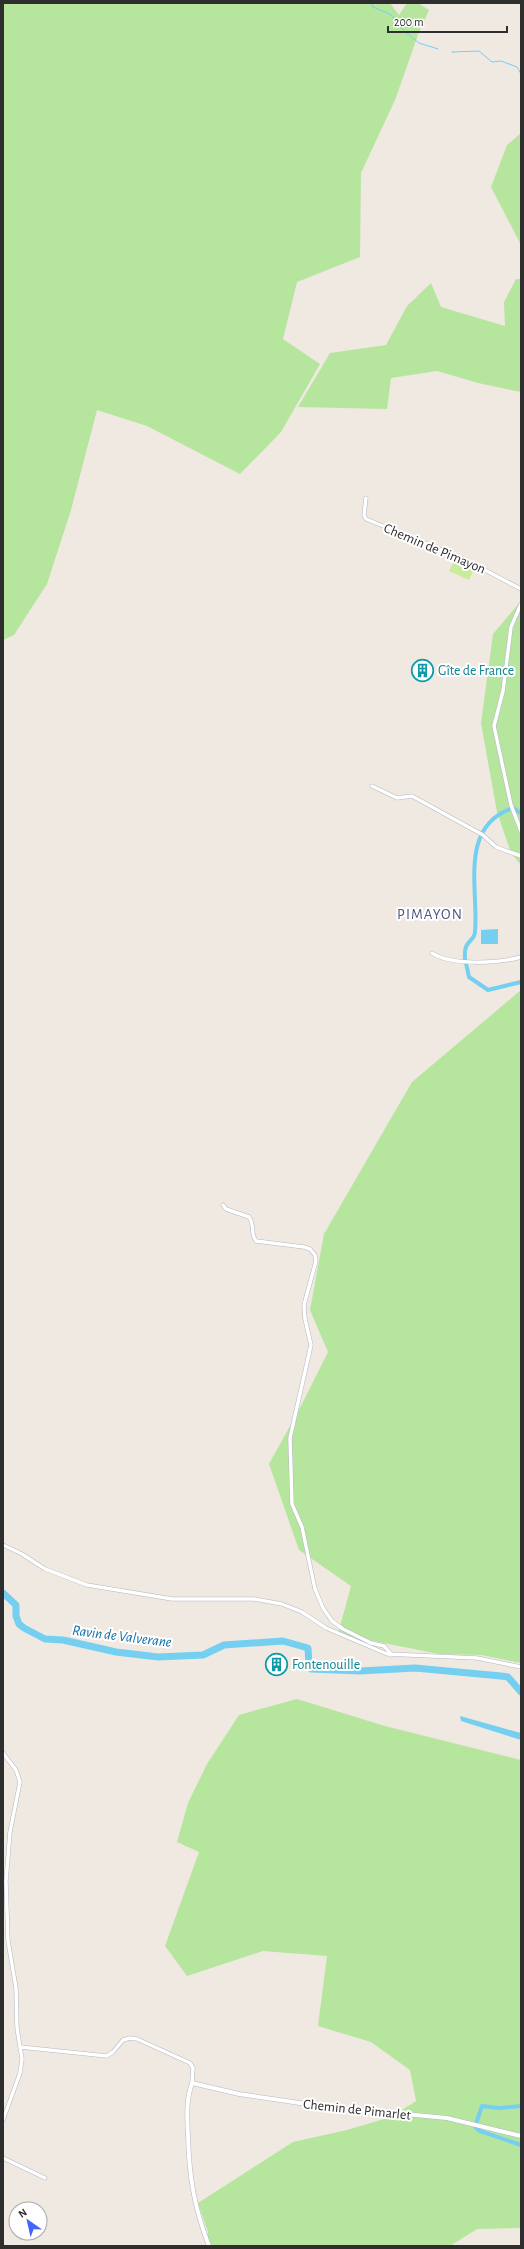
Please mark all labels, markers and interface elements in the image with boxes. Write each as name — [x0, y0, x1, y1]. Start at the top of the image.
scale bar — [388, 8, 507, 34]
text: 200 m — [394, 16, 424, 28]
street label: Chemin de Pimayon — [382, 521, 488, 577]
building icon: Gîte de France — [409, 657, 435, 683]
place label: Gîte de France — [438, 664, 514, 678]
district label: PIMAYON — [397, 907, 463, 922]
water label: Ravin de Valverane — [71, 1623, 173, 1650]
building icon: Fontenouille — [263, 1651, 289, 1677]
place label: Fontenouille — [292, 1658, 360, 1672]
street label: Chemin de Pimarlet — [302, 2097, 412, 2123]
north arrow — [8, 2201, 48, 2241]
text: N — [16, 2206, 29, 2220]

